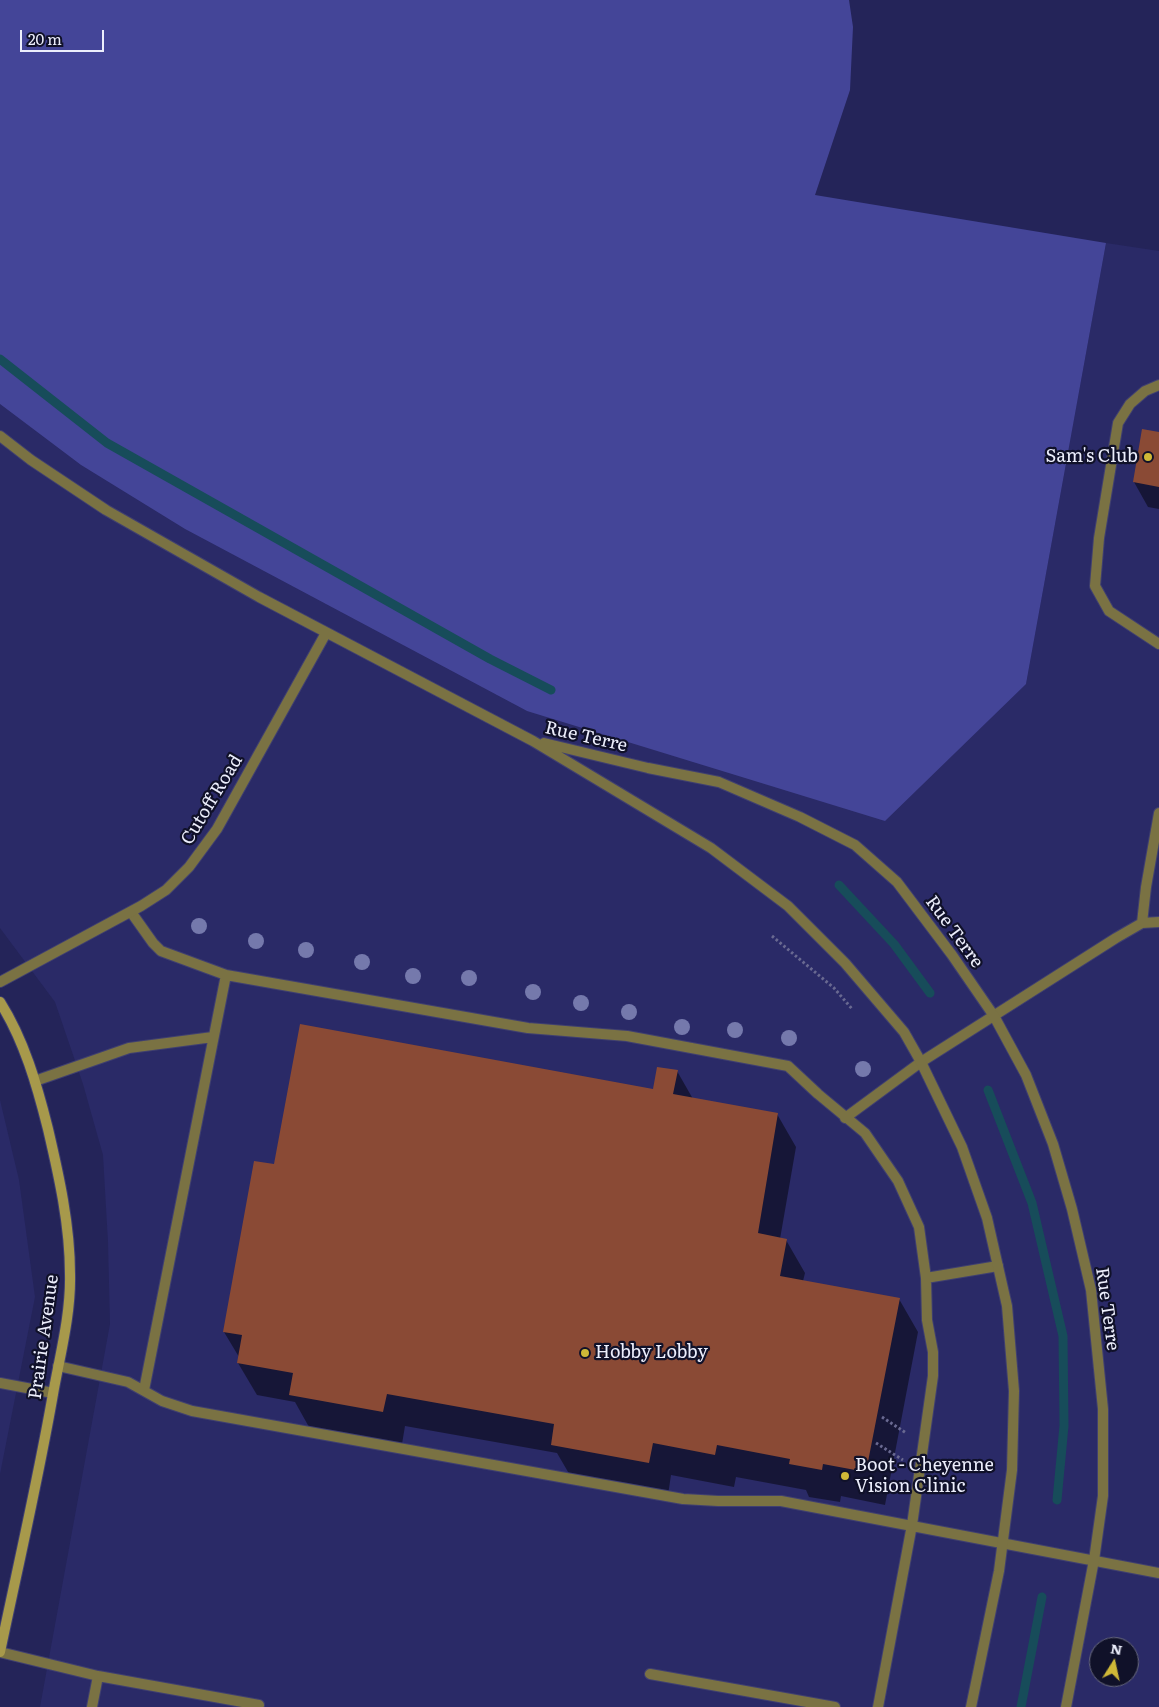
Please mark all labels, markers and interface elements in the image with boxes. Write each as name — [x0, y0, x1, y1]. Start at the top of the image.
scale bar — [22, 20, 106, 52]
text: 20 m — [28, 27, 62, 50]
place label: Sam's Club — [1046, 446, 1138, 468]
marker: Sam's Club — [1142, 451, 1154, 463]
street label: Rue Terre — [543, 717, 629, 757]
street label: Cutoff Road — [177, 751, 247, 849]
street label: Rue Terre — [921, 892, 987, 972]
street label: Rue Terre — [1090, 1266, 1124, 1352]
street label: Prairie Avenue — [25, 1273, 63, 1401]
place label: Hobby Lobby — [595, 1342, 708, 1364]
marker: Hobby Lobby — [579, 1347, 591, 1359]
place label: Boot - Cheyenne Vision Clinic — [855, 1455, 994, 1498]
marker: Boot - Cheyenne Vision Clinic — [839, 1470, 851, 1482]
north arrow — [1089, 1637, 1139, 1687]
text: N — [1109, 1637, 1124, 1659]

